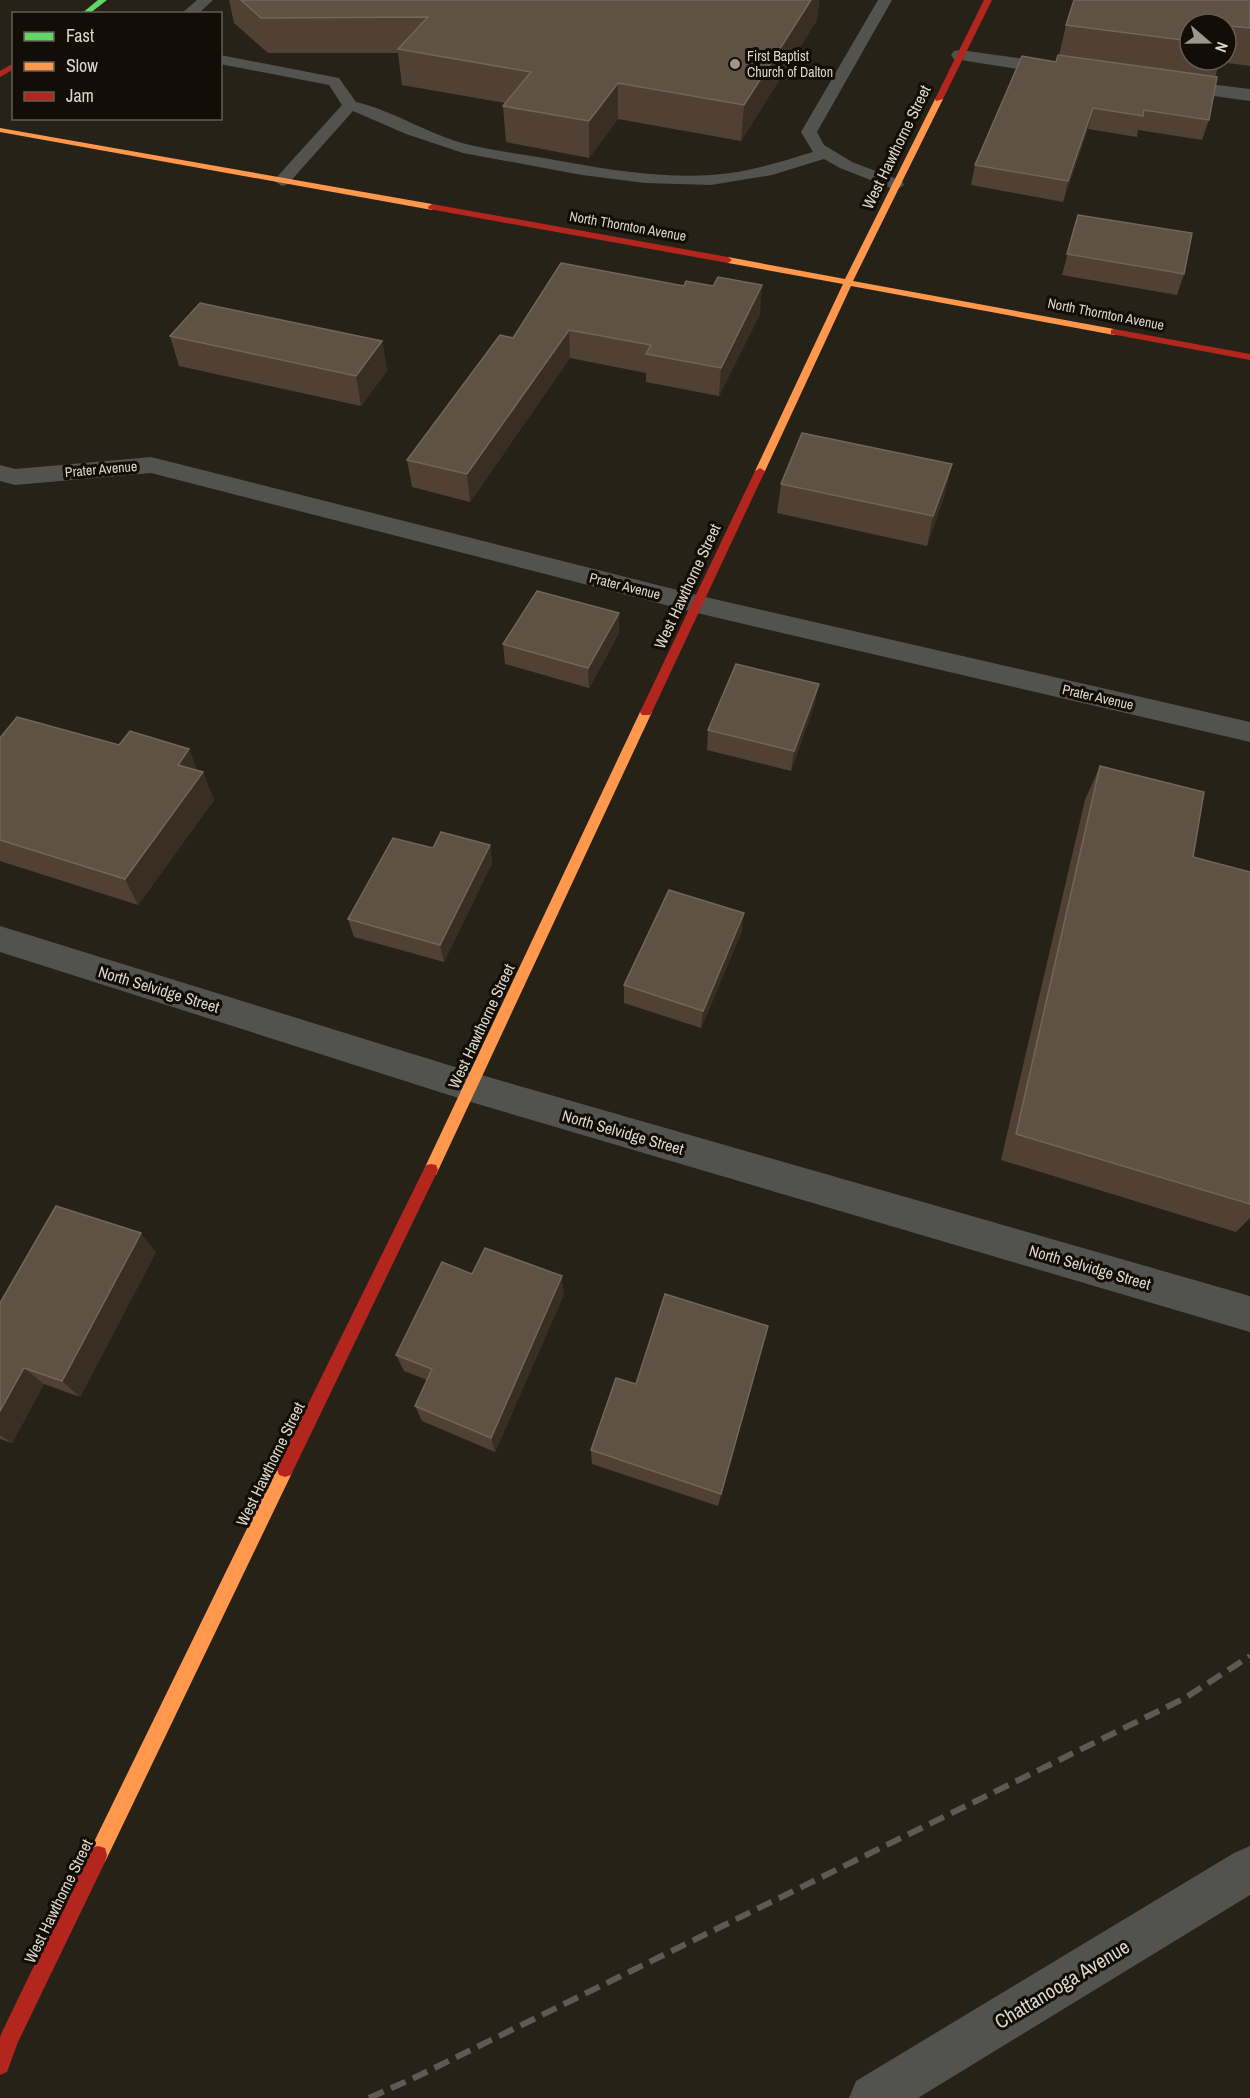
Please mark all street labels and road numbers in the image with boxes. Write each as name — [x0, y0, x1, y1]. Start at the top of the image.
street label: West Hawthorne Street — [856, 81, 936, 213]
street label: North Thornton Avenue — [568, 207, 688, 245]
street label: North Thornton Avenue — [1046, 294, 1166, 334]
street label: Prater Avenue — [64, 457, 138, 481]
street label: West Hawthorne Street — [648, 520, 726, 652]
street label: Prater Avenue — [588, 568, 662, 604]
street label: Prater Avenue — [1061, 680, 1135, 714]
street label: North Selvidge Street — [96, 960, 223, 1018]
street label: West Hawthorne Street — [442, 960, 520, 1092]
street label: North Selvidge Street — [560, 1104, 687, 1160]
street label: North Selvidge Street — [1027, 1239, 1154, 1295]
street label: West Hawthorne Street — [230, 1398, 310, 1530]
street label: West Hawthorne Street — [18, 1835, 98, 1967]
street label: Chattanooga Avenue — [989, 1933, 1134, 2035]

